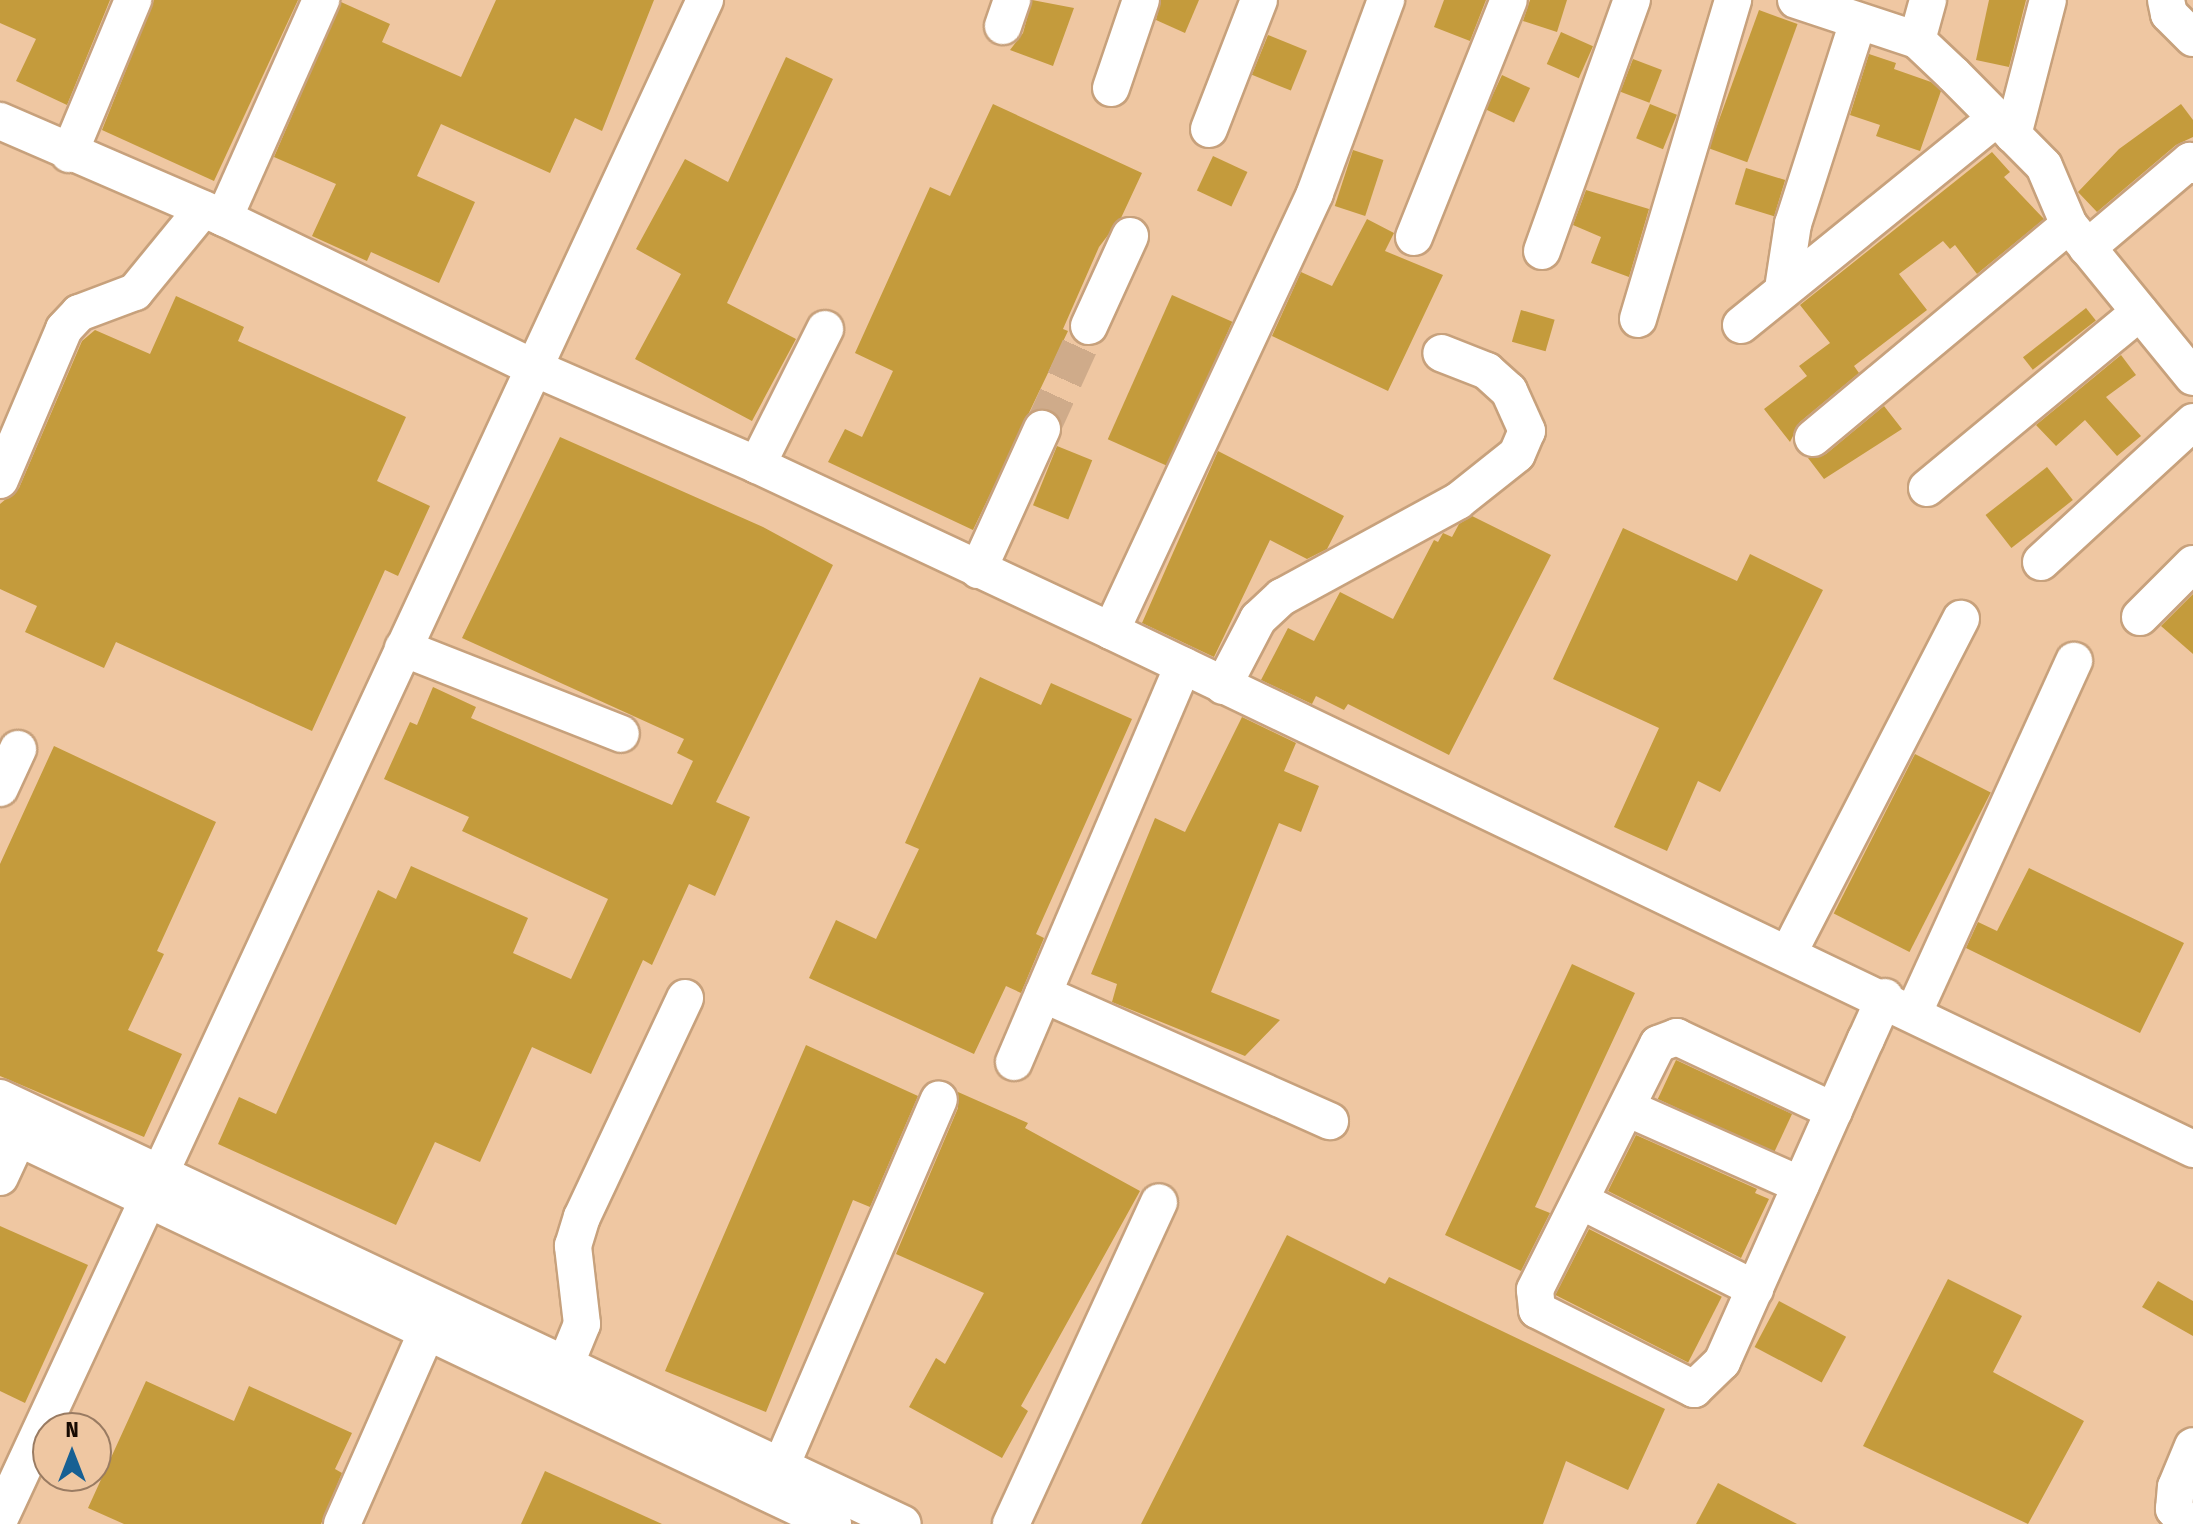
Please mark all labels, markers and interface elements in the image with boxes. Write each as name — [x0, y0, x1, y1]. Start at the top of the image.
north arrow — [32, 1412, 112, 1492]
text: N — [65, 1416, 79, 1443]

